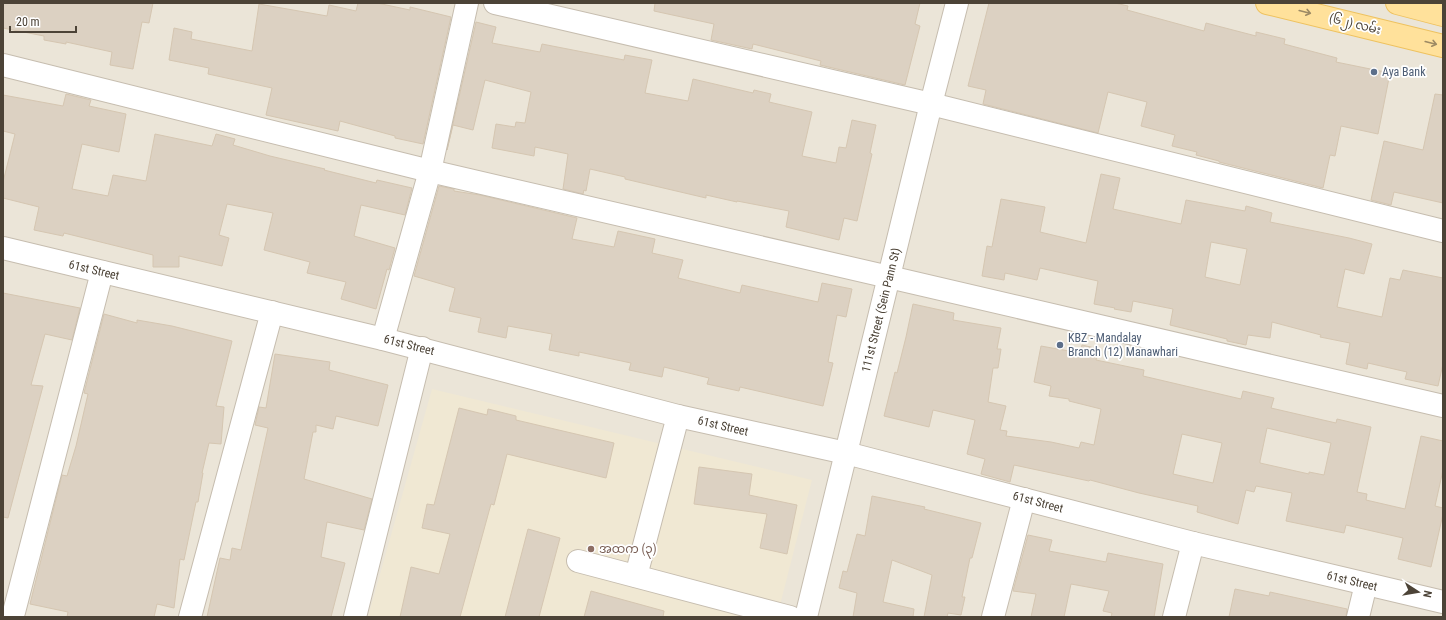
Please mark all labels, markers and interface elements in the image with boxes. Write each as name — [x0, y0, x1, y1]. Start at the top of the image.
scale bar — [10, 8, 76, 34]
one-way arrow — [1298, 9, 1311, 17]
street label: (၆၂) လမ်း — [1327, 9, 1383, 40]
text: 20 m — [16, 15, 40, 29]
one-way arrow — [1424, 40, 1437, 47]
place label: Aya Bank — [1382, 65, 1426, 79]
marker: Aya Bank — [1369, 67, 1379, 77]
street label: 111st Street (Sein Pann St) — [859, 246, 903, 374]
street label: 61st Street — [67, 257, 121, 283]
place label: KBZ - Mandalay Branch (12) Manawhari — [1068, 331, 1178, 359]
street label: 61st Street — [382, 332, 436, 358]
marker: KBZ - Mandalay Branch (12) Manawhari — [1055, 340, 1065, 350]
street label: 61st Street — [696, 413, 750, 439]
street label: 61st Street — [1011, 489, 1065, 516]
place label: အထက (၃) — [599, 542, 657, 559]
marker: အထက (၃) — [586, 544, 596, 554]
street label: 61st Street — [1325, 568, 1379, 594]
north arrow — [1398, 572, 1438, 612]
text: N — [1420, 589, 1434, 599]

